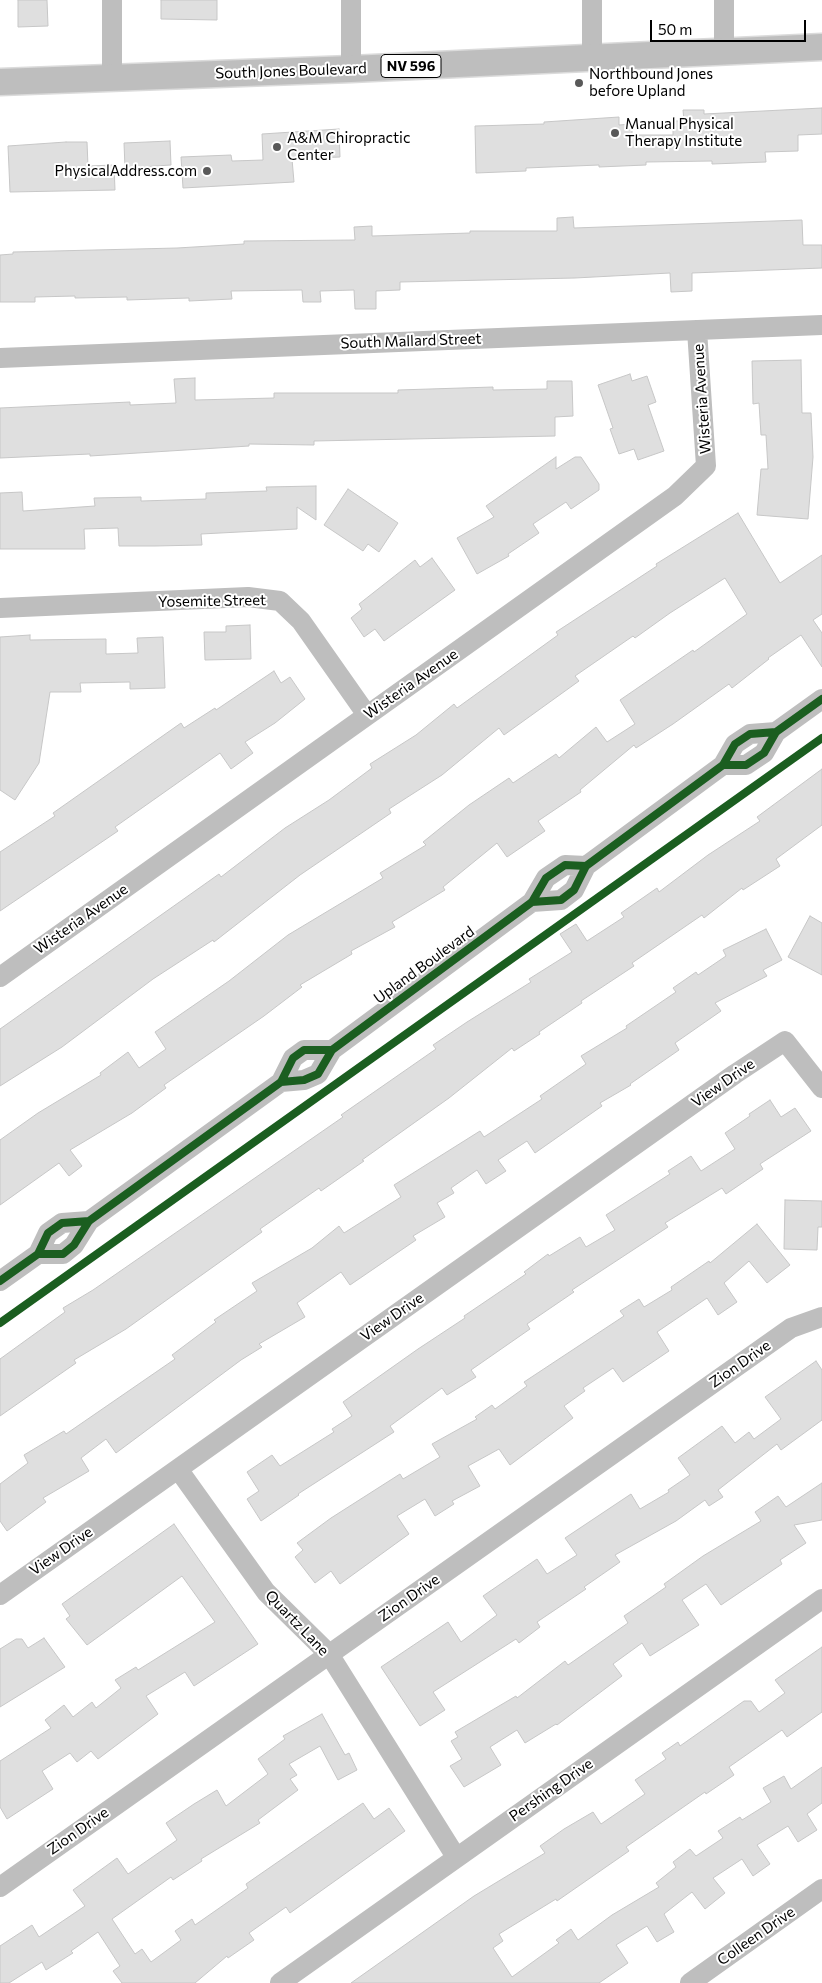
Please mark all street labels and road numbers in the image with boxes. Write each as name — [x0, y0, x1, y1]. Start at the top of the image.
road number: NV 596 — [381, 54, 441, 78]
street label: South Jones Boulevard — [215, 59, 367, 83]
street label: South Mallard Street — [340, 330, 482, 352]
street label: Wisteria Avenue — [689, 343, 715, 455]
street label: Yosemite Street — [158, 591, 266, 611]
street label: Wisteria Avenue — [361, 645, 461, 723]
street label: Wisteria Avenue — [31, 880, 131, 958]
street label: Upland Boulevard — [370, 922, 478, 1008]
street label: View Drive — [688, 1055, 758, 1111]
street label: View Drive — [357, 1289, 427, 1345]
street label: Zion Drive — [706, 1336, 774, 1392]
street label: View Drive — [26, 1523, 96, 1579]
street label: Zion Drive — [375, 1570, 443, 1626]
street label: Quartz Lane — [261, 1587, 333, 1659]
street label: Pershing Drive — [506, 1755, 596, 1825]
street label: Zion Drive — [44, 1803, 112, 1859]
street label: Colleen Drive — [714, 1903, 798, 1969]

